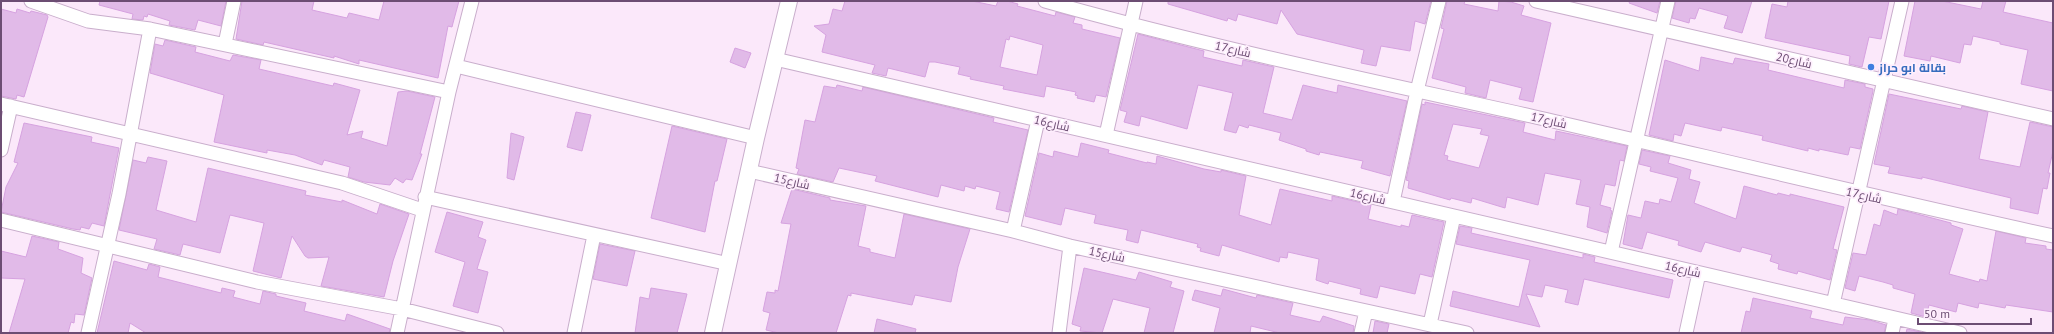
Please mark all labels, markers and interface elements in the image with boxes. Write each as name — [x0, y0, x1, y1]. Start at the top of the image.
street label: شارع17 — [1213, 38, 1252, 61]
street label: شارع20 — [1774, 49, 1813, 72]
place label: بقالة ابو حراز — [1878, 60, 1946, 76]
marker: بقالة ابو حراز — [1866, 62, 1876, 72]
street label: شارع17 — [1529, 109, 1568, 132]
street label: شارع16 — [1032, 112, 1071, 135]
street label: شارع15 — [772, 170, 811, 193]
street label: شارع17 — [1844, 184, 1883, 207]
street label: شارع16 — [1348, 185, 1387, 208]
street label: شارع15 — [1087, 243, 1126, 266]
street label: شارع16 — [1663, 258, 1702, 281]
scale bar — [1918, 300, 2031, 326]
text: 50 m — [1924, 306, 1950, 321]

